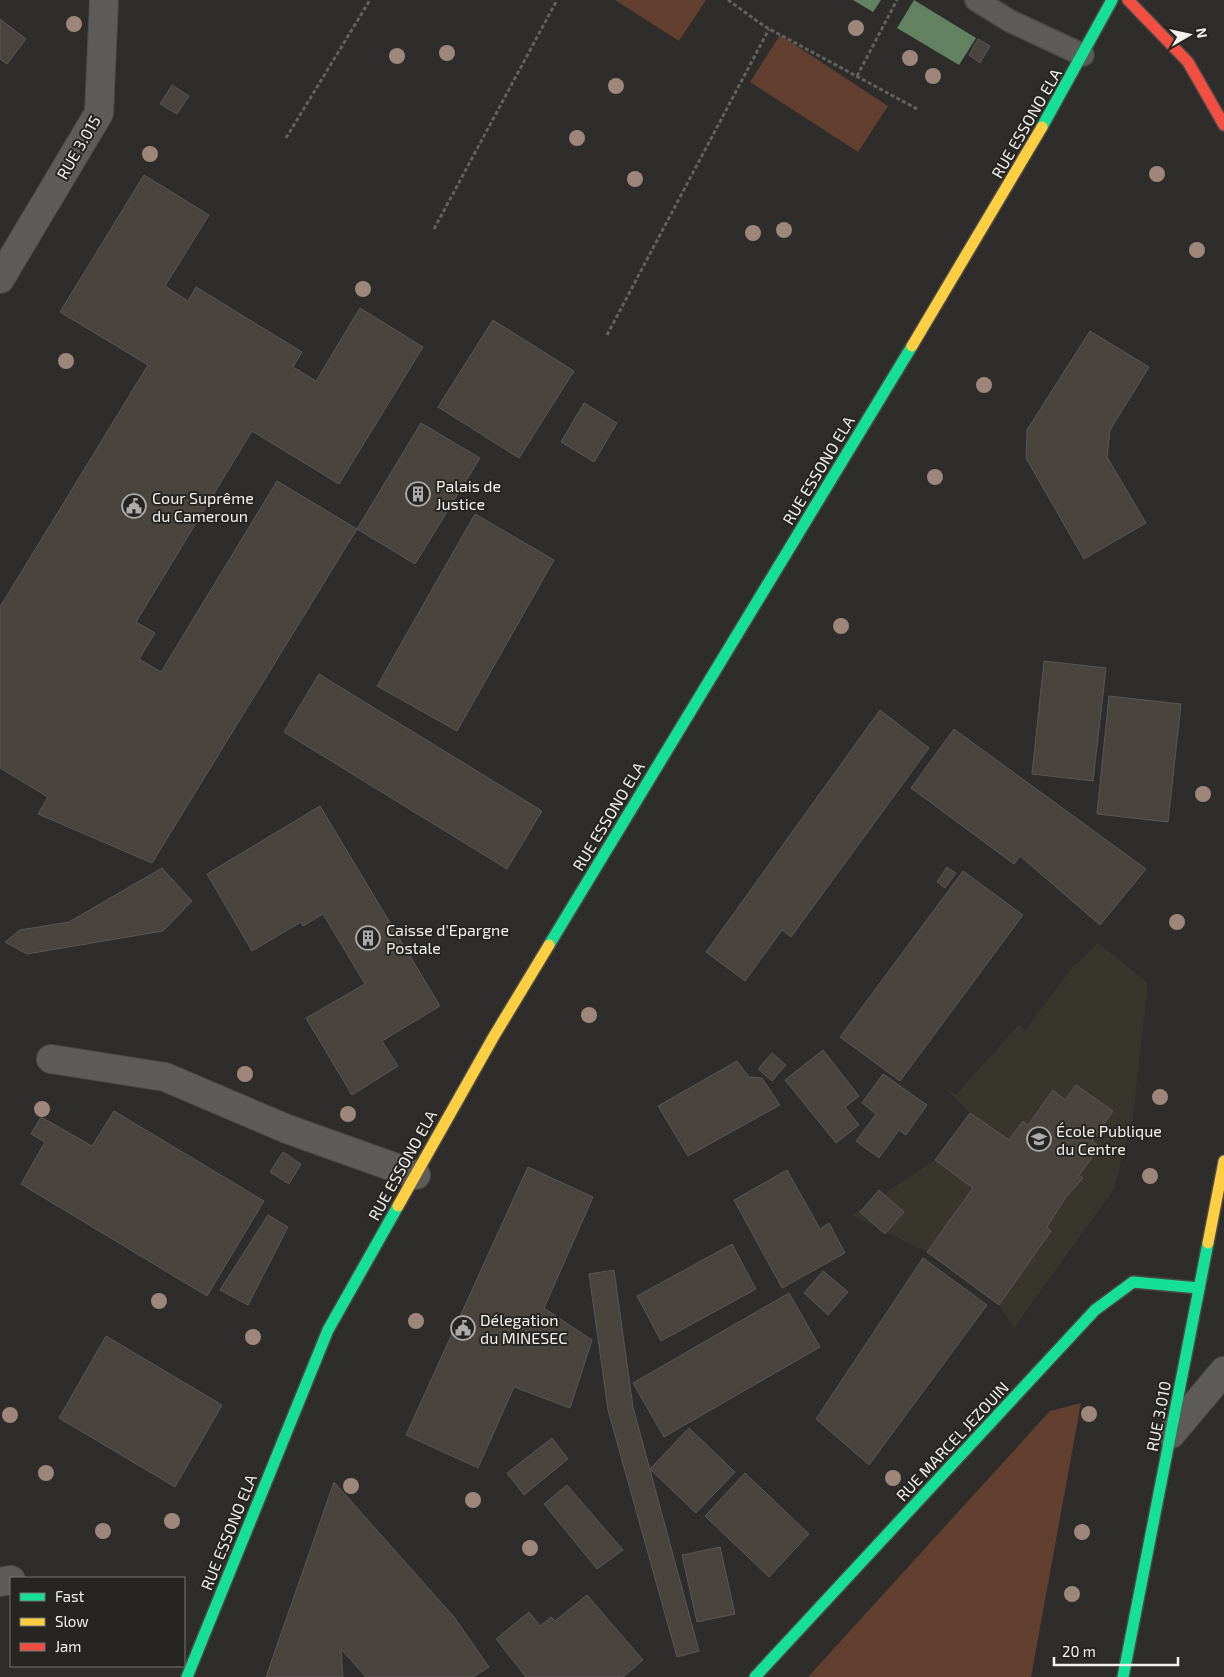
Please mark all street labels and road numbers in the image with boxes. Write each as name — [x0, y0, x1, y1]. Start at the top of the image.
street label: RUE ESSONO ELA — [987, 65, 1065, 181]
street label: RUE 3.015 — [52, 112, 104, 182]
street label: RUE ESSONO ELA — [778, 412, 858, 528]
street label: RUE ESSONO ELA — [568, 758, 648, 874]
street label: RUE ESSONO ELA — [364, 1106, 440, 1224]
street label: RUE MARCEL JEZOUIN — [892, 1377, 1012, 1505]
street label: RUE 3.010 — [1142, 1379, 1174, 1453]
street label: RUE ESSONO ELA — [196, 1471, 260, 1593]

